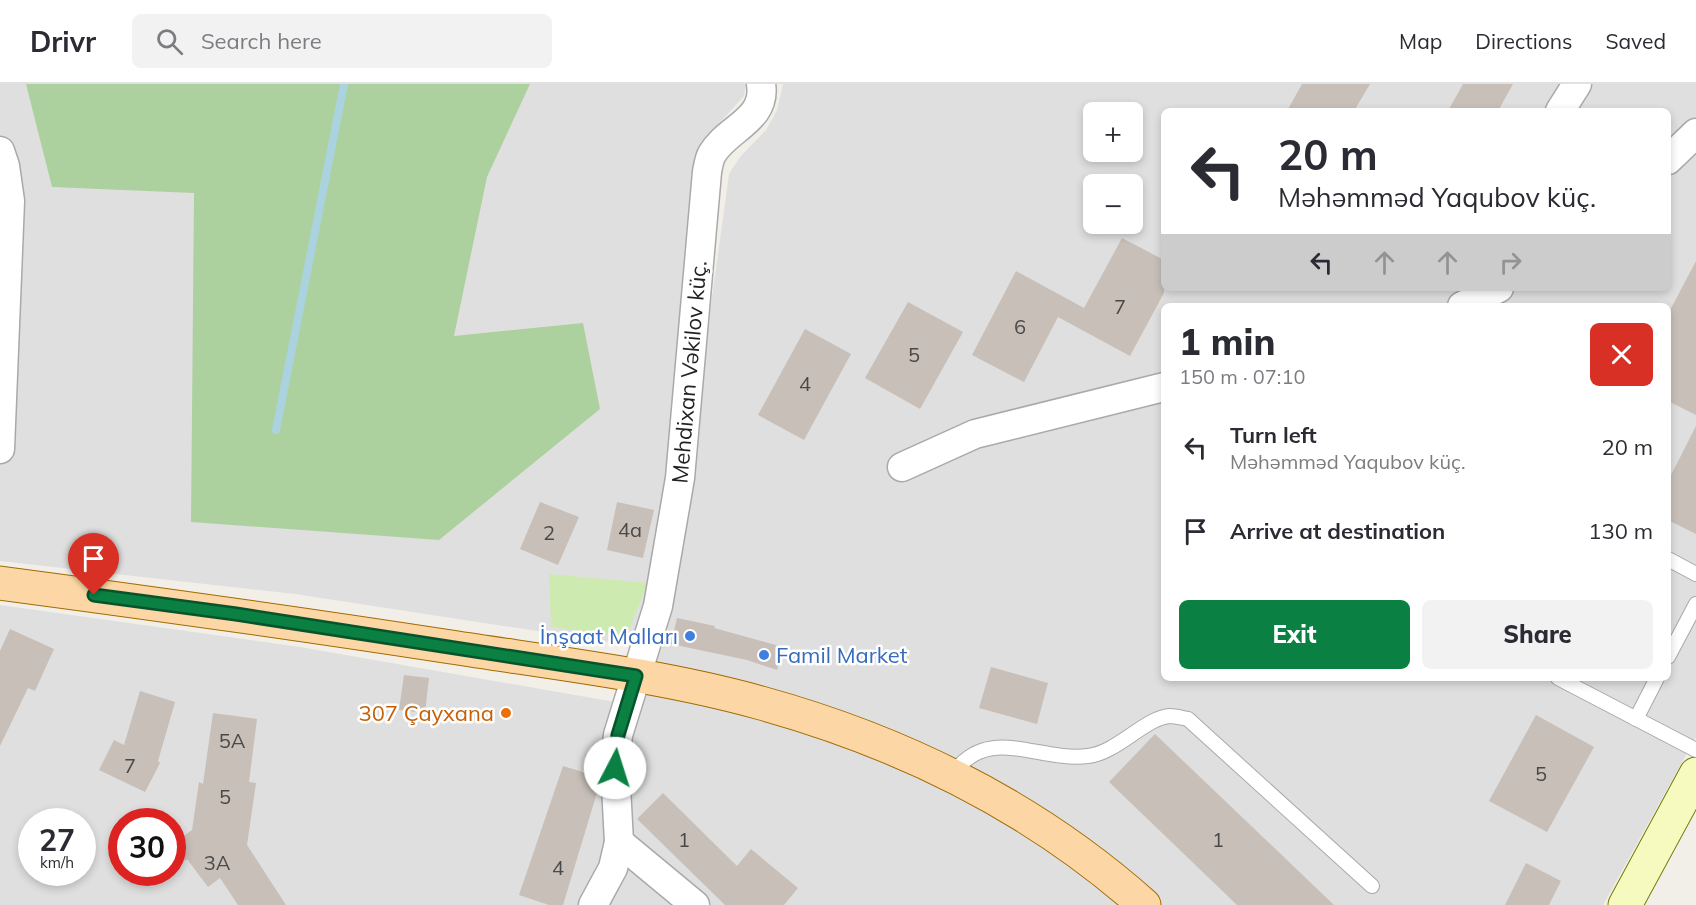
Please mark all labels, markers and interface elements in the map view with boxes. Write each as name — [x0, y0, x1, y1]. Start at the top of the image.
search box — [132, 14, 552, 68]
text: Drivr — [30, 24, 96, 59]
icon: search — [153, 25, 186, 58]
text: Search here — [201, 27, 322, 55]
text: Map — [1399, 28, 1442, 54]
text: Directions — [1475, 28, 1572, 54]
text: Saved — [1605, 28, 1666, 54]
map controls — [1083, 102, 1143, 234]
button: + — [1083, 102, 1143, 162]
text: 20 m — [1278, 128, 1378, 181]
icon: left — [1179, 132, 1257, 210]
button: − — [1083, 174, 1143, 234]
text: Məhəmməd Yaqubov küç. — [1278, 180, 1596, 214]
icon: left — [1305, 246, 1338, 279]
icon: ahead — [1368, 246, 1401, 279]
icon: ahead — [1431, 246, 1464, 279]
icon: right — [1494, 246, 1527, 279]
street label: Mehdixan Vəkilov küç. — [665, 259, 713, 485]
house number: 7 — [1114, 294, 1126, 319]
house number: 6 — [1014, 314, 1026, 339]
text: 1 min — [1179, 319, 1275, 364]
button: close — [1590, 323, 1653, 386]
house number: 5 — [908, 342, 920, 367]
text: 150 m · 07:10 — [1179, 364, 1305, 389]
house number: 4 — [799, 371, 811, 396]
text: Turn left — [1230, 421, 1317, 449]
icon: left — [1179, 431, 1212, 464]
text: 20 m — [1602, 433, 1653, 461]
text: Məhəmməd Yaqubov küç. — [1230, 449, 1466, 474]
icon: arrive — [1179, 515, 1212, 548]
house number: 4a — [618, 517, 642, 542]
text: Arrive at destination — [1230, 517, 1445, 545]
text: 130 m — [1588, 517, 1653, 545]
house number: 2 — [543, 520, 555, 545]
pin — [68, 533, 119, 595]
icon: arrive — [77, 542, 110, 575]
button: Exit — [1179, 600, 1410, 669]
button: Share — [1422, 600, 1653, 669]
place label: İnşaat Malları — [540, 622, 678, 650]
marker: İnşaat Malları — [683, 629, 697, 643]
place label: Famil Market — [776, 641, 908, 669]
marker: Famil Market — [757, 648, 771, 662]
place label: 307 Çayxana — [358, 699, 494, 727]
marker: 307 Çayxana — [499, 706, 513, 720]
house number: 5A — [219, 728, 246, 753]
position arrow — [583, 736, 647, 800]
house number: 7 — [124, 753, 136, 778]
house number: 5 — [1535, 761, 1547, 786]
house number: 5 — [219, 784, 231, 809]
speed limit sign: 30 — [108, 808, 186, 886]
text: 27 — [39, 821, 75, 859]
house number: 1 — [678, 827, 690, 852]
house number: 1 — [1212, 827, 1224, 852]
house number: 3A — [204, 850, 231, 875]
text: km/h — [40, 853, 74, 872]
house number: 4 — [552, 855, 564, 880]

